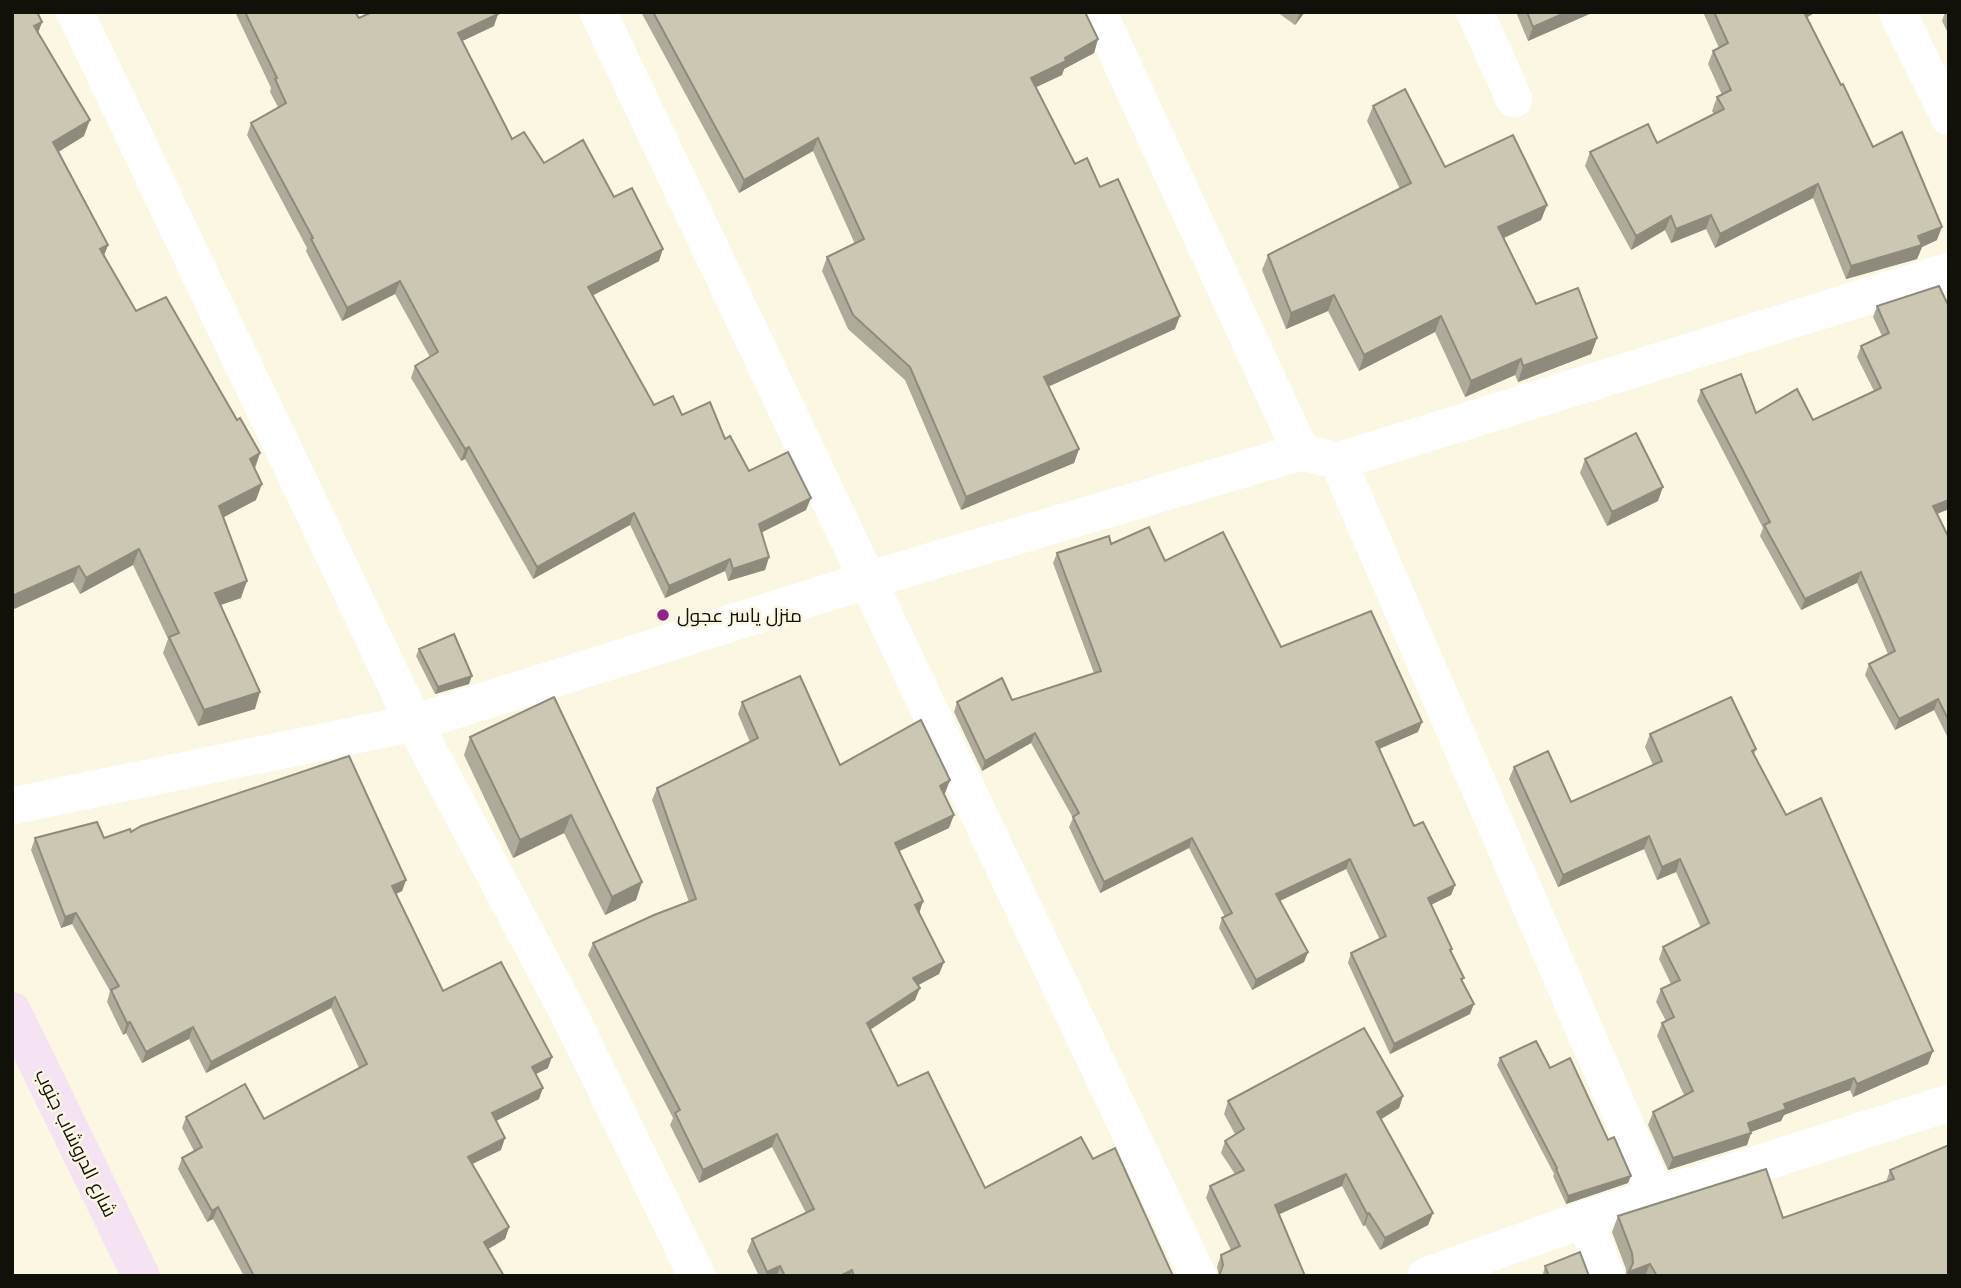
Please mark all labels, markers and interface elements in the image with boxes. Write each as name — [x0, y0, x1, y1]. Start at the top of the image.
place label: منزل ياسر عجول — [677, 604, 802, 627]
marker: منزل ياسر عجول — [655, 607, 671, 623]
street label: شارع الدروشاب جنوب — [28, 1065, 122, 1222]

